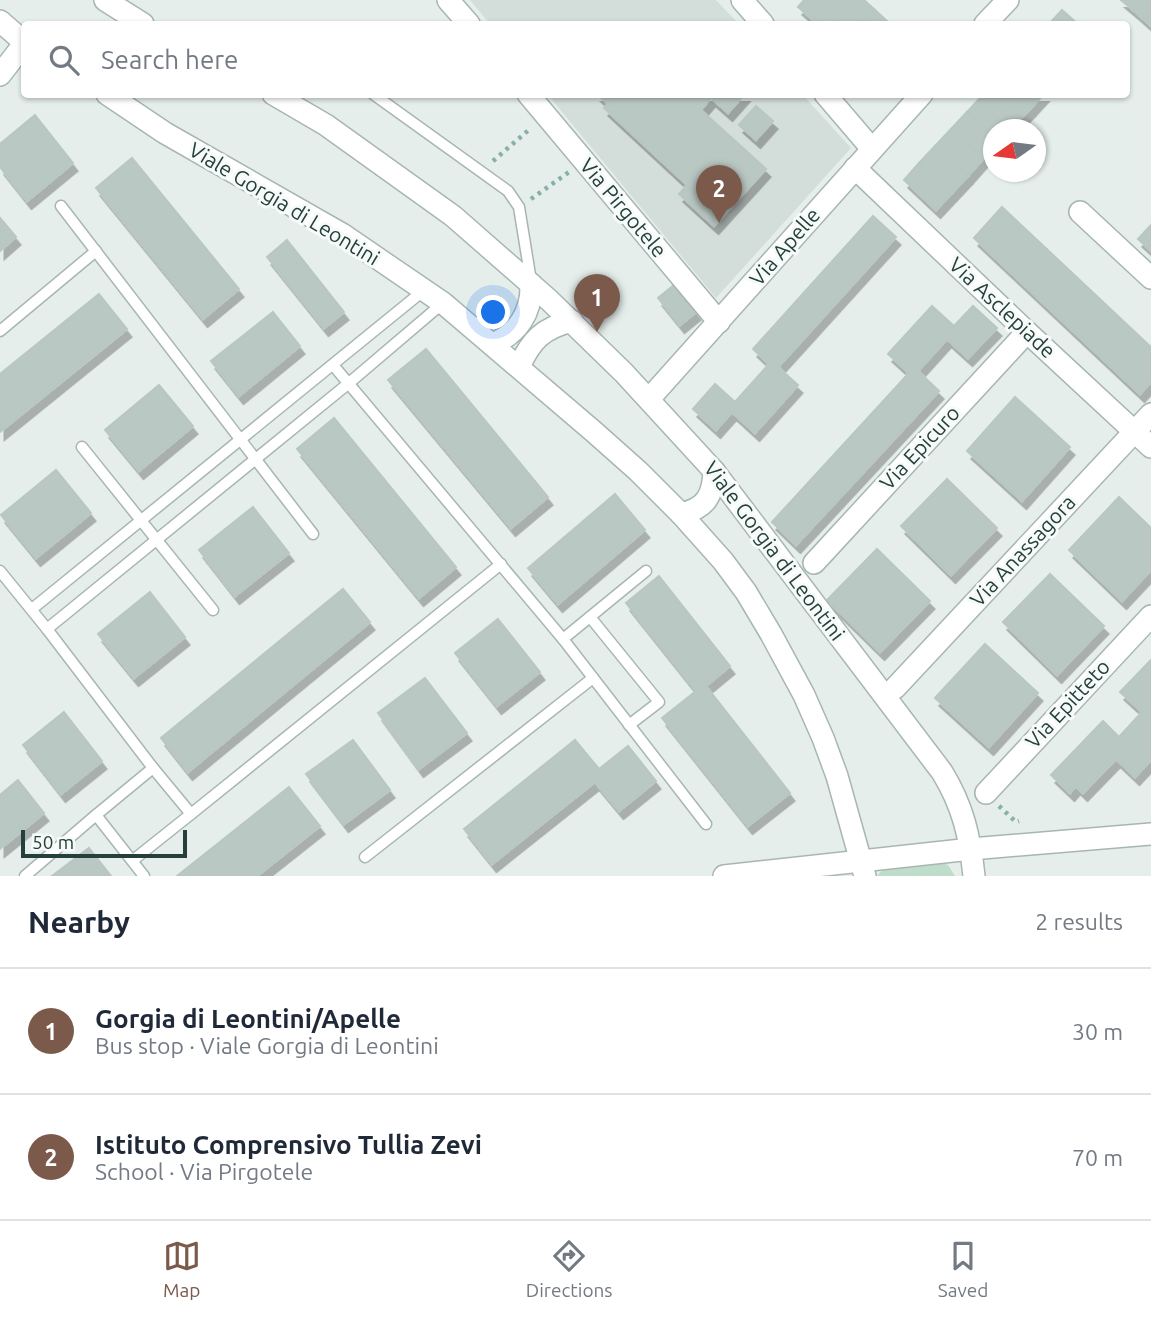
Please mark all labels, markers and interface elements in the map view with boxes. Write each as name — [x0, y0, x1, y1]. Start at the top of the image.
search box — [21, 21, 1130, 98]
icon: search — [45, 41, 83, 79]
text: Search here — [101, 45, 238, 74]
north arrow — [983, 119, 1046, 182]
street label: Viale Gorgia di Leontini — [185, 137, 384, 270]
street label: Via Pirgotele — [575, 153, 672, 262]
pin: 2 — [696, 165, 742, 223]
street label: Via Apelle — [744, 203, 824, 290]
street label: Via Asclepiade — [945, 252, 1061, 363]
pin: 1 — [574, 274, 620, 332]
your location — [476, 295, 510, 329]
street label: Via Epicuro — [874, 400, 964, 494]
street label: Viale Gorgia di Leontini — [700, 456, 850, 645]
street label: Via Anassagora — [965, 490, 1080, 611]
street label: Via Epitteto — [1020, 654, 1114, 753]
scale bar — [21, 827, 187, 859]
text: 50 m — [32, 831, 74, 853]
text: Nearby — [28, 905, 130, 939]
text: 2 results — [1035, 909, 1123, 934]
text: Gorgia di Leontini/Apelle — [95, 1004, 401, 1033]
text: 1 — [45, 1019, 57, 1044]
text: 30 m — [1072, 1019, 1123, 1044]
text: Bus stop · Viale Gorgia di Leontini — [95, 1033, 439, 1058]
text: Istituto Comprensivo Tullia Zevi — [95, 1130, 482, 1159]
text: 2 — [45, 1145, 57, 1170]
text: 70 m — [1072, 1145, 1123, 1170]
text: School · Via Pirgotele — [95, 1159, 313, 1184]
tab: Map — [163, 1237, 201, 1301]
tab: Directions — [526, 1237, 613, 1301]
tab: Saved — [938, 1237, 988, 1301]

